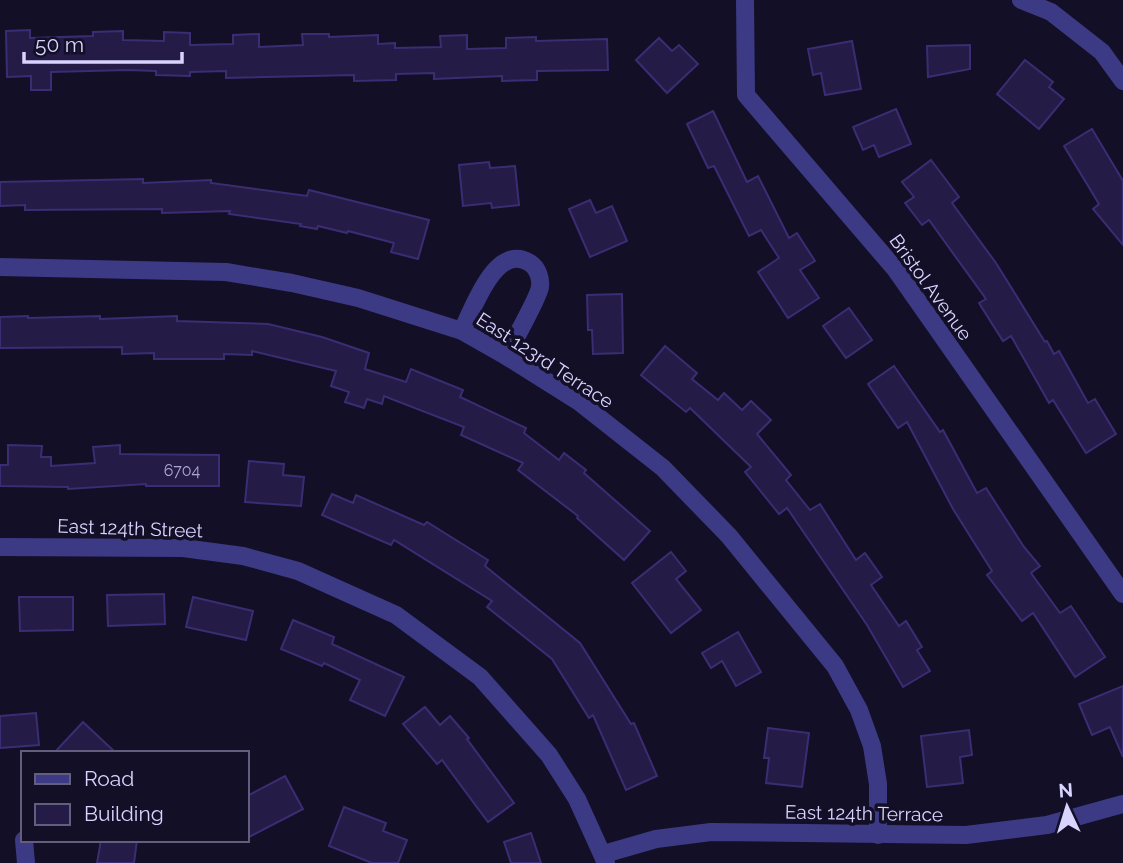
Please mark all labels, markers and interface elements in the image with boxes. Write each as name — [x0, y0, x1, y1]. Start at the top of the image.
scale bar — [24, 21, 182, 65]
text: 50 m — [35, 32, 84, 57]
street label: Bristol Avenue — [885, 230, 977, 344]
street label: East 123rd Terrace — [472, 308, 618, 412]
house number: 6704 — [164, 461, 201, 480]
street label: East 124th Street — [57, 514, 204, 542]
legend — [21, 751, 248, 842]
text: Road — [84, 766, 134, 791]
north arrow — [1032, 772, 1102, 842]
text: N — [1058, 779, 1074, 802]
text: Building — [84, 801, 164, 826]
street label: East 124th Terrace — [785, 801, 943, 825]

